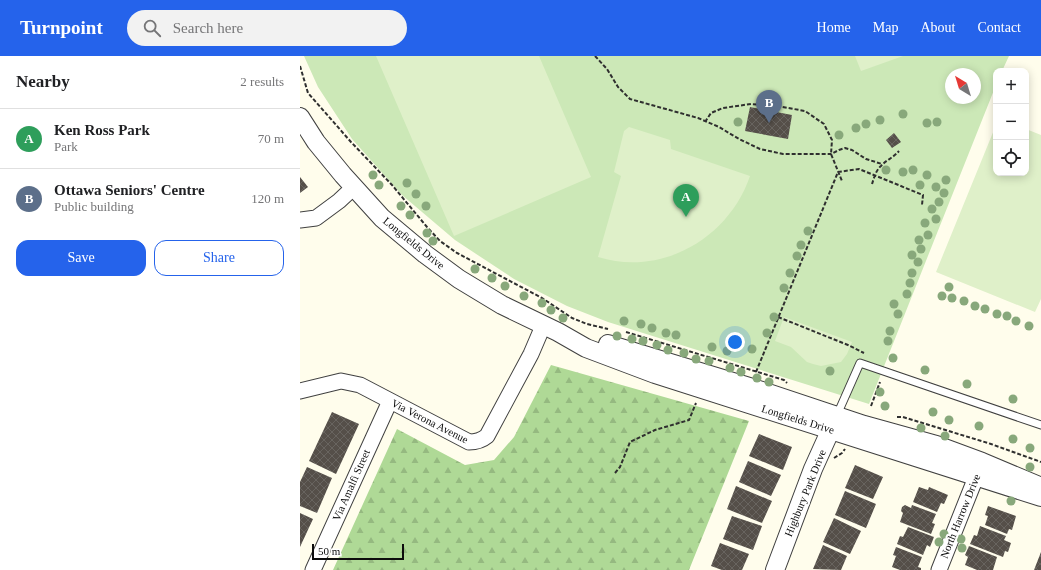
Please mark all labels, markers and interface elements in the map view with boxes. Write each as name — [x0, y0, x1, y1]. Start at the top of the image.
search box — [127, 10, 407, 46]
text: Turnpoint — [20, 17, 103, 38]
icon: search — [141, 17, 163, 39]
text: Search here — [173, 20, 243, 36]
text: Home — [817, 20, 851, 35]
text: Map — [873, 20, 898, 35]
text: About — [920, 20, 955, 35]
text: Contact — [977, 20, 1021, 35]
north arrow — [945, 68, 981, 104]
map controls — [993, 68, 1029, 176]
button: + — [993, 68, 1029, 104]
text: Nearby — [16, 72, 70, 91]
text: 2 results — [240, 74, 284, 89]
pin: B — [756, 90, 782, 123]
button: − — [993, 104, 1029, 140]
text: Ken Ross Park — [54, 122, 150, 138]
text: A — [24, 131, 34, 146]
text: 70 m — [258, 131, 284, 146]
text: Park — [54, 139, 78, 154]
button: locate — [993, 140, 1029, 176]
text: Ottawa Seniors' Centre — [54, 182, 205, 198]
pin: A — [673, 184, 699, 217]
text: B — [25, 191, 33, 206]
text: 120 m — [251, 191, 284, 206]
text: Public building — [54, 199, 134, 214]
street label: Longfields Drive — [381, 215, 447, 271]
button: Save — [16, 240, 146, 276]
button: Share — [154, 240, 284, 276]
your location — [725, 332, 745, 352]
street label: Via Verona Avenue — [390, 396, 470, 446]
street label: Longfields Drive — [760, 402, 836, 436]
street label: Via Amalfi Street — [330, 447, 372, 523]
street label: Highbury Park Drive — [782, 448, 828, 538]
street label: North Harrow Drive — [938, 472, 982, 560]
scale bar — [312, 542, 404, 561]
text: 50 m — [318, 545, 340, 557]

